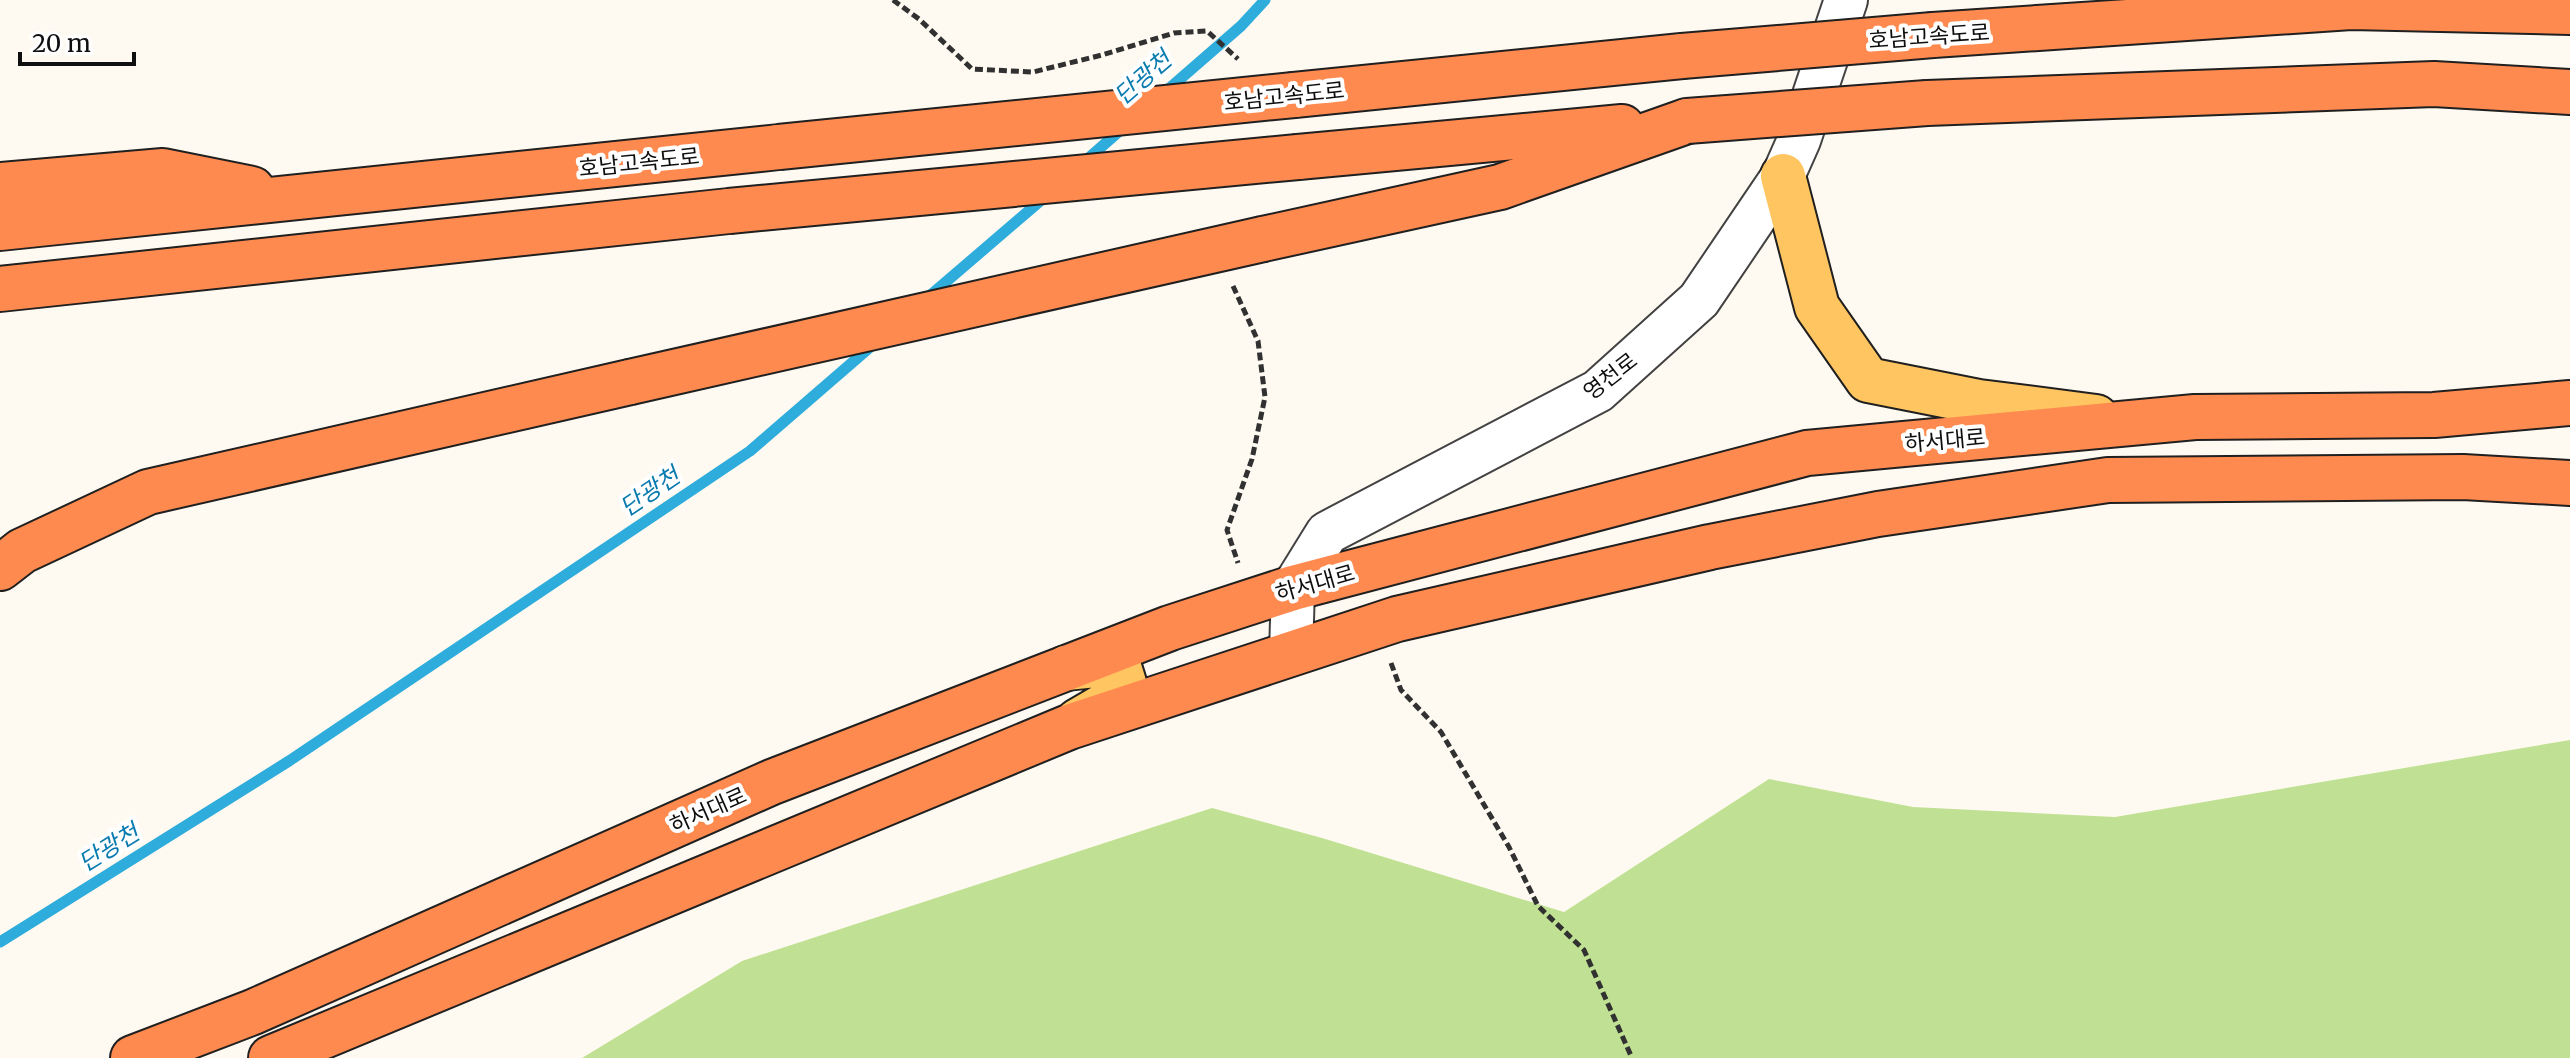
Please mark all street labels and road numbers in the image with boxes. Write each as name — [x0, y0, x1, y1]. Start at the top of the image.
street label: 호남고속도로 — [1867, 18, 1991, 54]
street label: 호남고속도로 — [1222, 76, 1346, 116]
street label: 호남고속도로 — [577, 142, 701, 182]
street label: 영천로 — [1577, 346, 1643, 406]
street label: 하서대로 — [1903, 423, 1987, 457]
street label: 하서대로 — [1272, 558, 1358, 608]
street label: 하서대로 — [665, 781, 751, 839]

